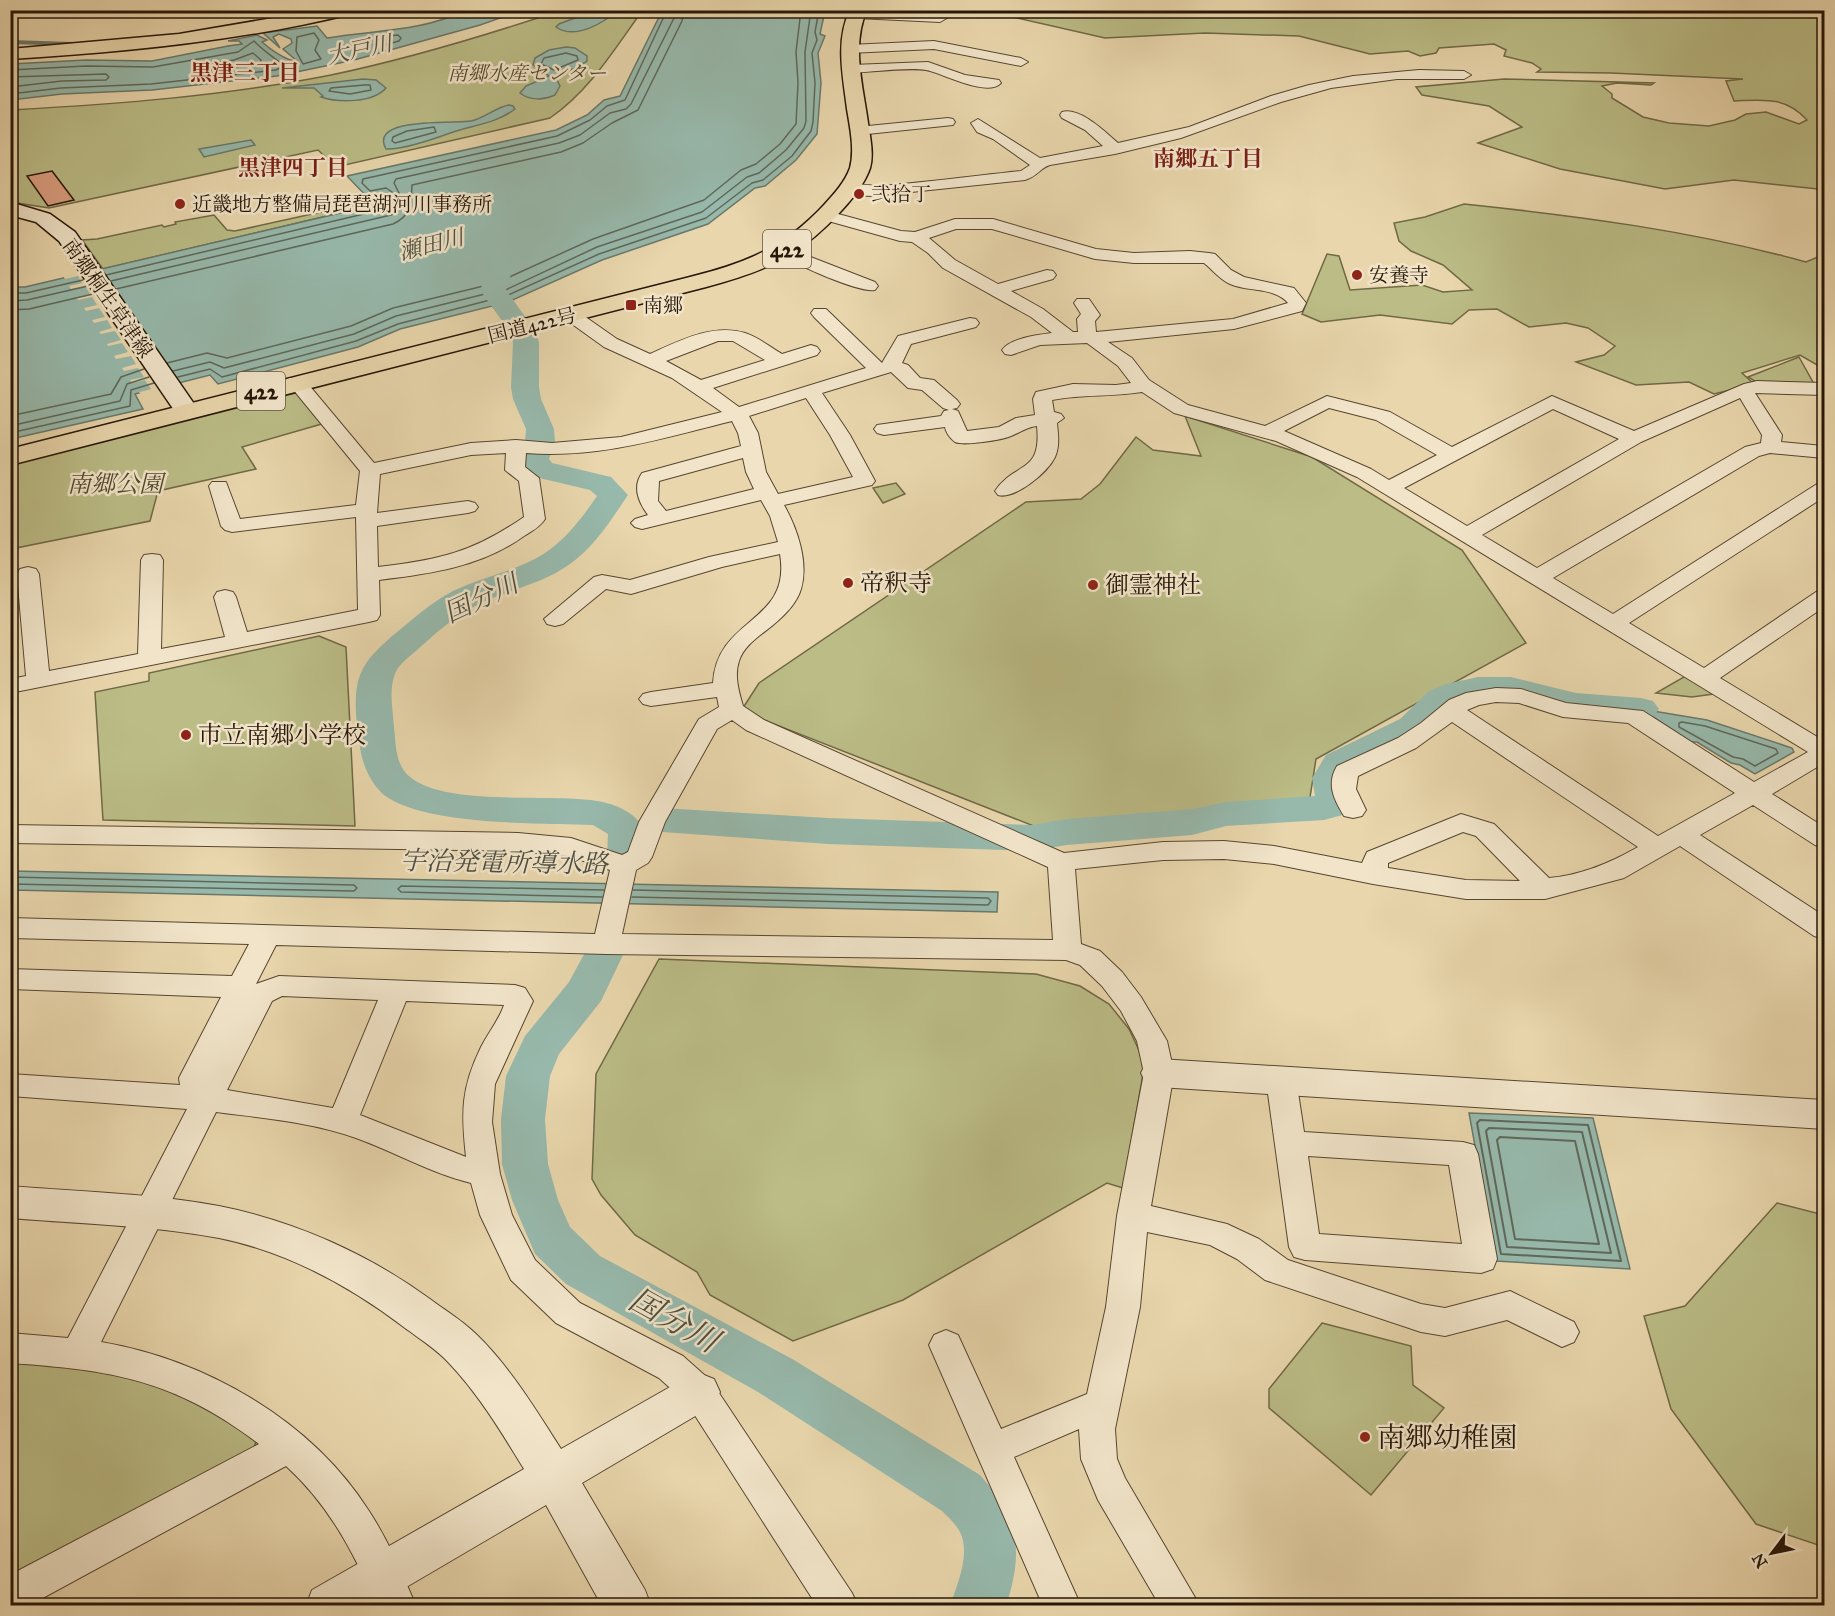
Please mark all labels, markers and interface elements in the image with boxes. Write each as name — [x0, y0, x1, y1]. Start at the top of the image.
water label: 大戸川 — [324, 29, 396, 70]
district label: 黒津三丁目 — [190, 59, 300, 86]
park label: 南郷水産センター — [447, 61, 607, 85]
district label: 南郷五丁目 — [1153, 145, 1263, 172]
district label: 黒津四丁目 — [238, 154, 348, 181]
place label: 弐拾丁 — [871, 182, 931, 206]
marker: 弐拾丁 — [852, 187, 866, 201]
place label: 近畿地方整備局琵琶湖河川事務所 — [192, 192, 492, 216]
marker: 近畿地方整備局琵琶湖河川事務所 — [173, 197, 187, 211]
water label: 瀬田川 — [396, 223, 468, 266]
road number: 422 — [763, 230, 811, 268]
street label: 南郷桐生草津線 — [58, 234, 158, 362]
place label: 安養寺 — [1369, 263, 1429, 287]
marker: 安養寺 — [1350, 268, 1364, 282]
place label: 南郷 — [643, 293, 683, 317]
marker: 南郷 — [624, 298, 638, 312]
street label: 国道422号 — [485, 302, 579, 348]
road number: 422 — [237, 372, 285, 410]
park label: 南郷公園 — [67, 469, 167, 499]
water label: 国分川 — [439, 566, 526, 629]
place label: 帝釈寺 — [860, 568, 932, 598]
place label: 御霊神社 — [1105, 570, 1201, 600]
marker: 帝釈寺 — [841, 576, 855, 590]
marker: 御霊神社 — [1086, 578, 1100, 592]
place label: 市立南郷小学校 — [198, 720, 366, 750]
marker: 市立南郷小学校 — [179, 728, 193, 742]
water label: 宇治発電所導水路 — [400, 844, 610, 880]
water label: 国分川 — [622, 1280, 728, 1362]
place label: 南郷幼稚園 — [1377, 1420, 1517, 1455]
marker: 南郷幼稚園 — [1358, 1430, 1372, 1444]
north arrow — [1742, 1523, 1802, 1583]
text: N — [1748, 1550, 1771, 1571]

